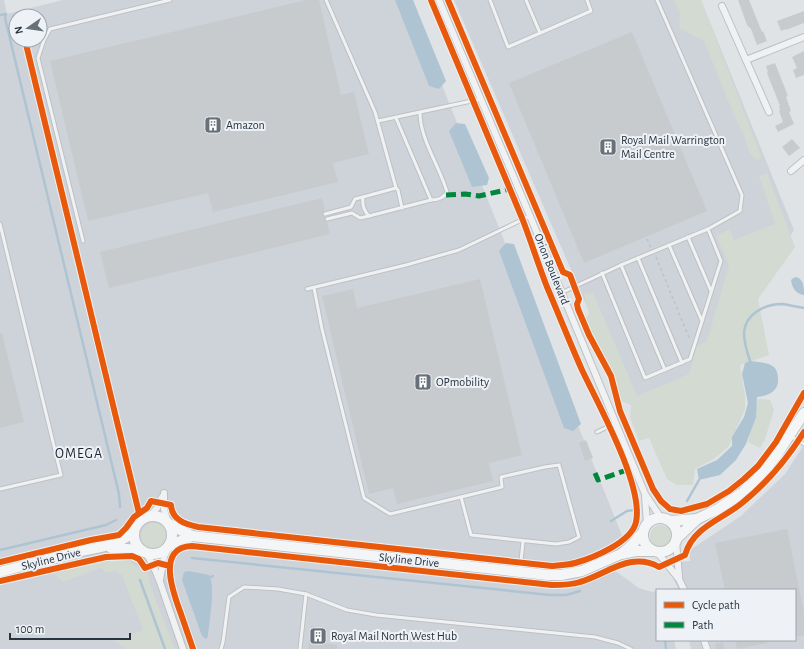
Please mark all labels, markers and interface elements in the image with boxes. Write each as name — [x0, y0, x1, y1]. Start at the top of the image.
north arrow — [8, 8, 48, 48]
text: N — [13, 25, 25, 35]
building icon: Amazon — [203, 115, 223, 135]
place label: Amazon — [226, 119, 265, 131]
place label: Royal Mail Warrington Mail Centre — [621, 134, 725, 160]
building icon: Royal Mail Warrington Mail Centre — [598, 137, 618, 157]
street label: Orion Boulevard — [532, 232, 572, 306]
building icon: OPmobility — [413, 372, 433, 392]
place label: OPmobility — [436, 376, 489, 389]
district label: OMEGA — [55, 447, 103, 461]
street label: Skyline Drive — [20, 546, 82, 573]
street label: Skyline Drive — [378, 551, 440, 570]
legend — [656, 589, 796, 641]
text: Cycle path — [692, 599, 740, 612]
scale bar — [10, 615, 130, 641]
text: Path — [692, 619, 714, 631]
text: 100 m — [16, 623, 44, 635]
building icon: Royal Mail North West Hub — [308, 626, 328, 646]
place label: Royal Mail North West Hub — [331, 630, 457, 643]

